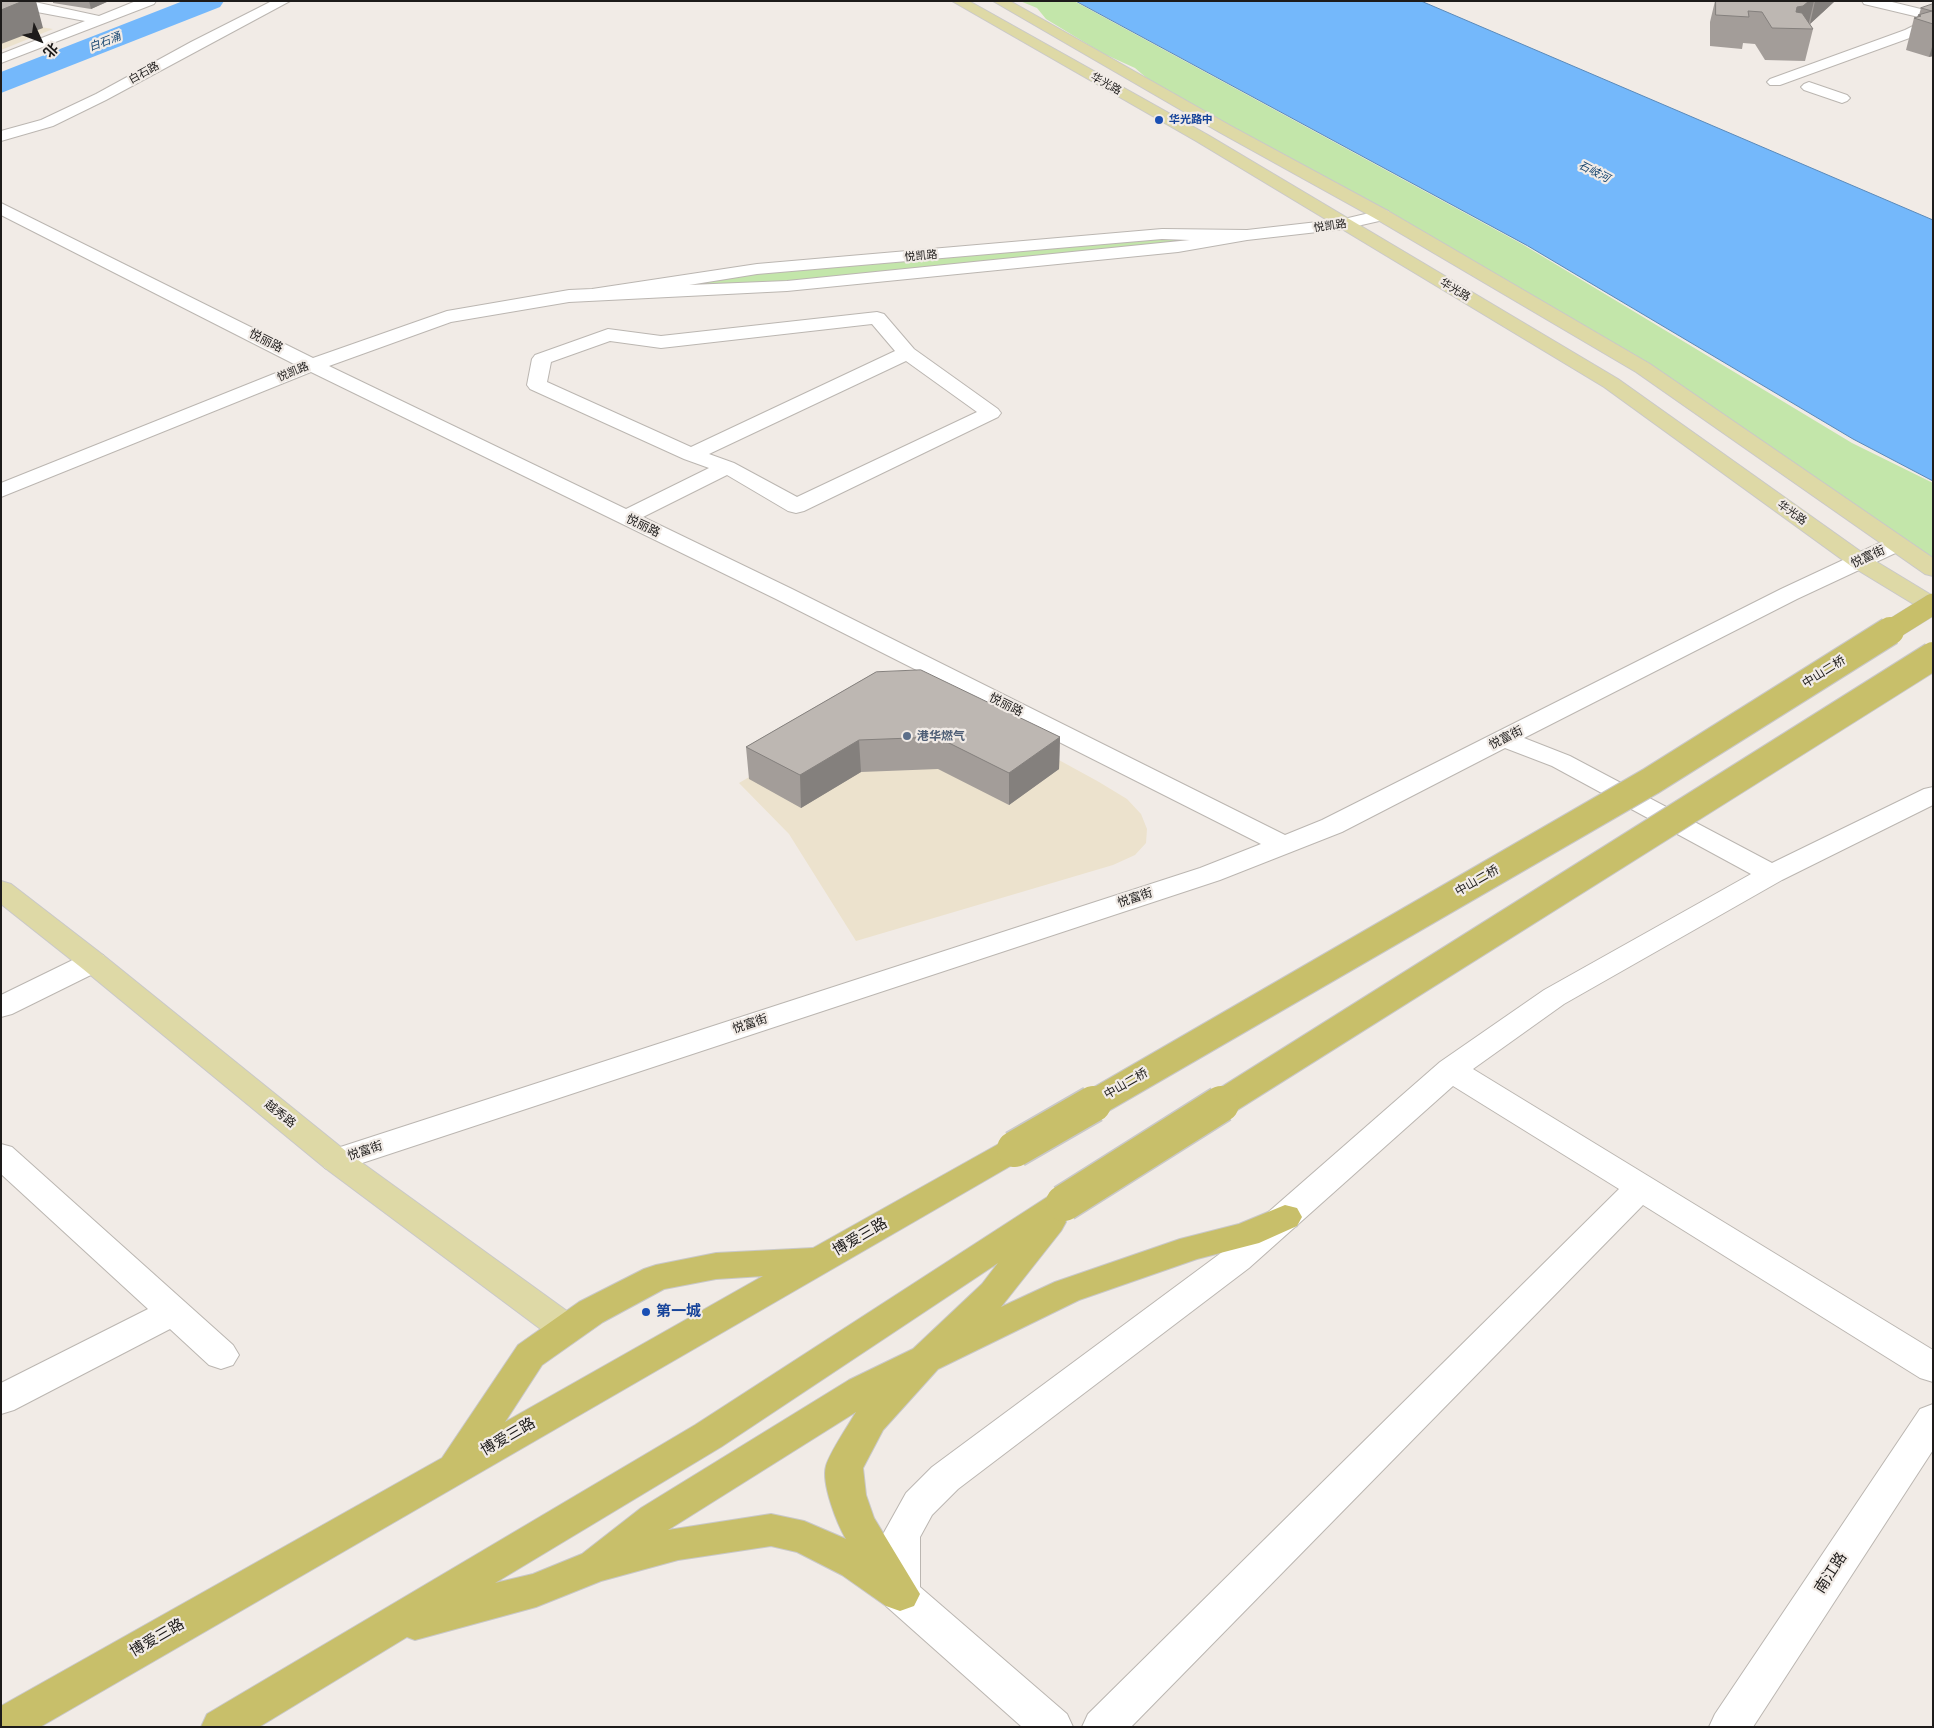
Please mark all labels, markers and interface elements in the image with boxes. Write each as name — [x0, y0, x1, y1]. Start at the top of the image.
north arrow — [15, 15, 65, 65]
water label: 白石涌 — [87, 30, 123, 54]
text: 北 — [40, 40, 62, 61]
street label: 白石路 — [126, 59, 162, 87]
street label: 华光路 — [1088, 70, 1124, 98]
place label: 华光路中 — [1169, 113, 1213, 127]
marker: 华光路中 — [1153, 114, 1165, 126]
water label: 石岐河 — [1576, 159, 1612, 185]
street label: 悦凯路 — [1313, 217, 1347, 235]
street label: 悦凯路 — [904, 248, 938, 264]
street label: 华光路 — [1437, 276, 1473, 304]
street label: 悦丽路 — [247, 326, 285, 356]
street label: 悦凯路 — [275, 360, 311, 384]
street label: 华光路 — [1775, 498, 1809, 528]
street label: 悦丽路 — [624, 512, 662, 540]
street label: 悦富街 — [1849, 543, 1887, 571]
street label: 中山二桥 — [1800, 653, 1848, 691]
street label: 悦丽路 — [987, 690, 1025, 720]
street label: 悦富街 — [1487, 723, 1525, 753]
place label: 港华燃气 — [917, 729, 965, 743]
marker: 港华燃气 — [901, 730, 913, 742]
street label: 中山二桥 — [1453, 863, 1501, 899]
street label: 悦富街 — [1116, 886, 1154, 910]
street label: 悦富街 — [731, 1012, 769, 1036]
street label: 中山二桥 — [1102, 1066, 1150, 1102]
street label: 越秀路 — [261, 1097, 299, 1131]
street label: 悦富街 — [346, 1139, 384, 1163]
street label: 博爱三路 — [830, 1214, 890, 1260]
place label: 第一城 — [656, 1303, 701, 1321]
marker: 第一城 — [640, 1306, 652, 1318]
street label: 博爱三路 — [478, 1414, 538, 1460]
street label: 南江路 — [1811, 1549, 1851, 1597]
street label: 博爱三路 — [127, 1615, 187, 1661]

